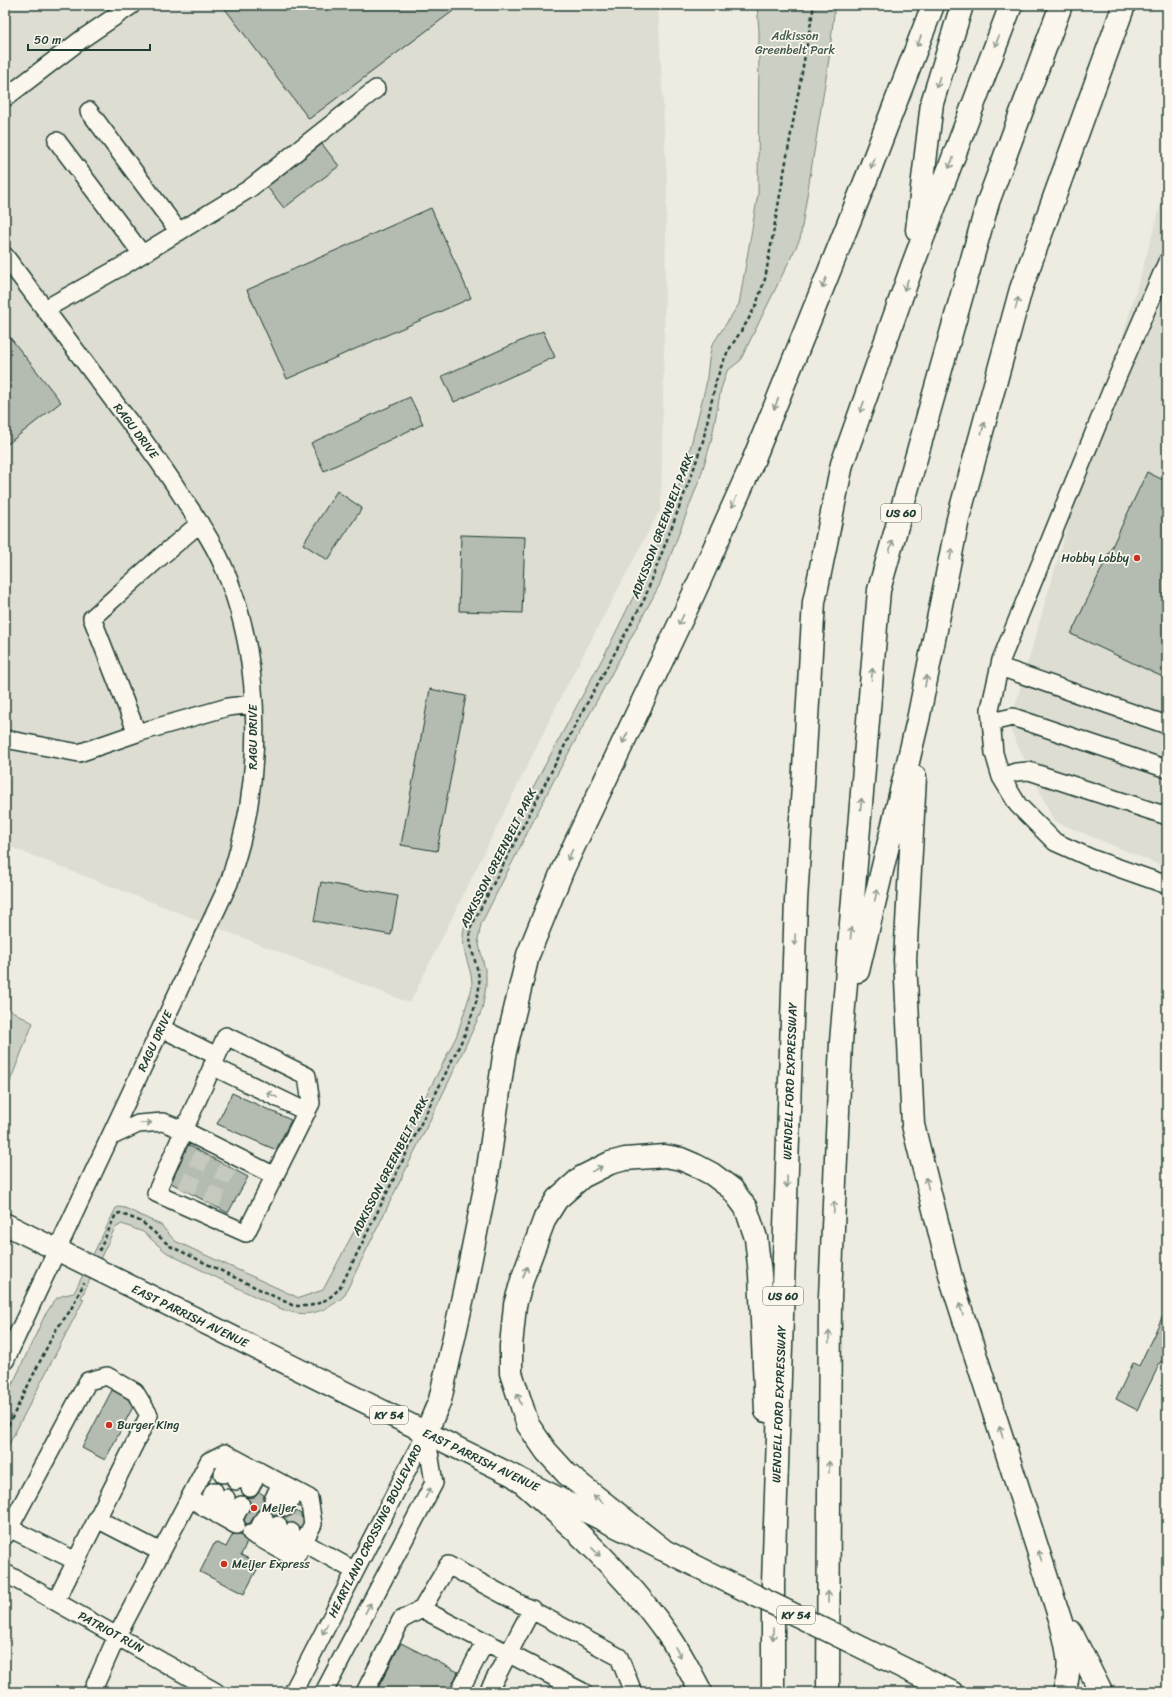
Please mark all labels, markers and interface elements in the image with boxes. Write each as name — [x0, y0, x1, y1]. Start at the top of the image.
park label: Adkisson Greenbelt Park — [755, 25, 836, 61]
scale bar — [28, 26, 150, 52]
text: 50 m — [34, 29, 61, 51]
one-way arrow — [915, 35, 923, 47]
one-way arrow — [993, 35, 1001, 47]
one-way arrow — [934, 76, 941, 89]
one-way arrow — [868, 156, 876, 168]
one-way arrow — [947, 157, 955, 169]
one-way arrow — [820, 277, 828, 289]
one-way arrow — [901, 278, 909, 290]
one-way arrow — [1014, 296, 1022, 309]
street label: RAGU DRIVE — [107, 398, 165, 465]
one-way arrow — [771, 398, 779, 410]
one-way arrow — [858, 401, 866, 413]
one-way arrow — [980, 422, 987, 435]
street label: ADKISSON GREENBELT PARK — [624, 450, 700, 603]
one-way arrow — [730, 495, 738, 507]
road number: US 60 — [881, 504, 921, 522]
one-way arrow — [888, 540, 896, 553]
place label: Hobby Lobby — [1061, 547, 1130, 569]
one-way arrow — [947, 548, 955, 561]
marker: Hobby Lobby — [1132, 553, 1142, 563]
one-way arrow — [677, 614, 684, 626]
one-way arrow — [869, 668, 876, 681]
one-way arrow — [922, 675, 930, 688]
street label: RAGU DRIVE — [242, 703, 264, 770]
one-way arrow — [621, 731, 628, 743]
street label: ADKISSON GREENBELT PARK — [453, 784, 543, 932]
one-way arrow — [858, 798, 865, 811]
one-way arrow — [566, 849, 573, 861]
one-way arrow — [873, 889, 881, 902]
one-way arrow — [847, 927, 854, 940]
one-way arrow — [791, 933, 798, 946]
street label: WENDELL FORD EXPRESSWAY — [776, 1001, 804, 1160]
street label: RAGU DRIVE — [131, 1005, 179, 1075]
one-way arrow — [266, 1091, 278, 1098]
street label: ADKISSON GREENBELT PARK — [345, 1092, 435, 1240]
one-way arrow — [139, 1119, 152, 1127]
one-way arrow — [591, 1165, 603, 1173]
one-way arrow — [783, 1175, 790, 1188]
one-way arrow — [923, 1177, 931, 1190]
one-way arrow — [830, 1201, 837, 1214]
one-way arrow — [522, 1266, 530, 1278]
street label: EAST PARRISH AVENUE — [128, 1278, 254, 1355]
road number: US 60 — [763, 1287, 803, 1305]
one-way arrow — [957, 1302, 964, 1315]
street label: WENDELL FORD EXPRESSWAY — [765, 1324, 793, 1483]
one-way arrow — [825, 1331, 833, 1344]
one-way arrow — [514, 1394, 522, 1406]
road number: KY 54 — [370, 1406, 408, 1424]
place label: Burger King — [117, 1414, 179, 1436]
marker: Burger King — [104, 1420, 114, 1430]
street label: EAST PARRISH AVENUE — [419, 1422, 545, 1499]
one-way arrow — [997, 1426, 1004, 1439]
street label: HEARTLAND CROSSING BOULEVARD — [322, 1440, 429, 1622]
one-way arrow — [825, 1461, 833, 1474]
one-way arrow — [425, 1487, 433, 1499]
one-way arrow — [593, 1494, 604, 1503]
place label: Meijer — [262, 1497, 297, 1519]
marker: Meijer — [249, 1503, 259, 1513]
one-way arrow — [591, 1547, 601, 1557]
one-way arrow — [1036, 1550, 1043, 1563]
place label: Meijer Express — [232, 1553, 310, 1575]
marker: Meijer Express — [219, 1559, 229, 1569]
one-way arrow — [824, 1591, 832, 1604]
one-way arrow — [365, 1602, 372, 1614]
street label: PATRIOT RUN — [74, 1605, 149, 1659]
road number: KY 54 — [777, 1606, 815, 1624]
one-way arrow — [321, 1623, 328, 1635]
one-way arrow — [769, 1627, 777, 1640]
one-way arrow — [675, 1646, 683, 1658]

